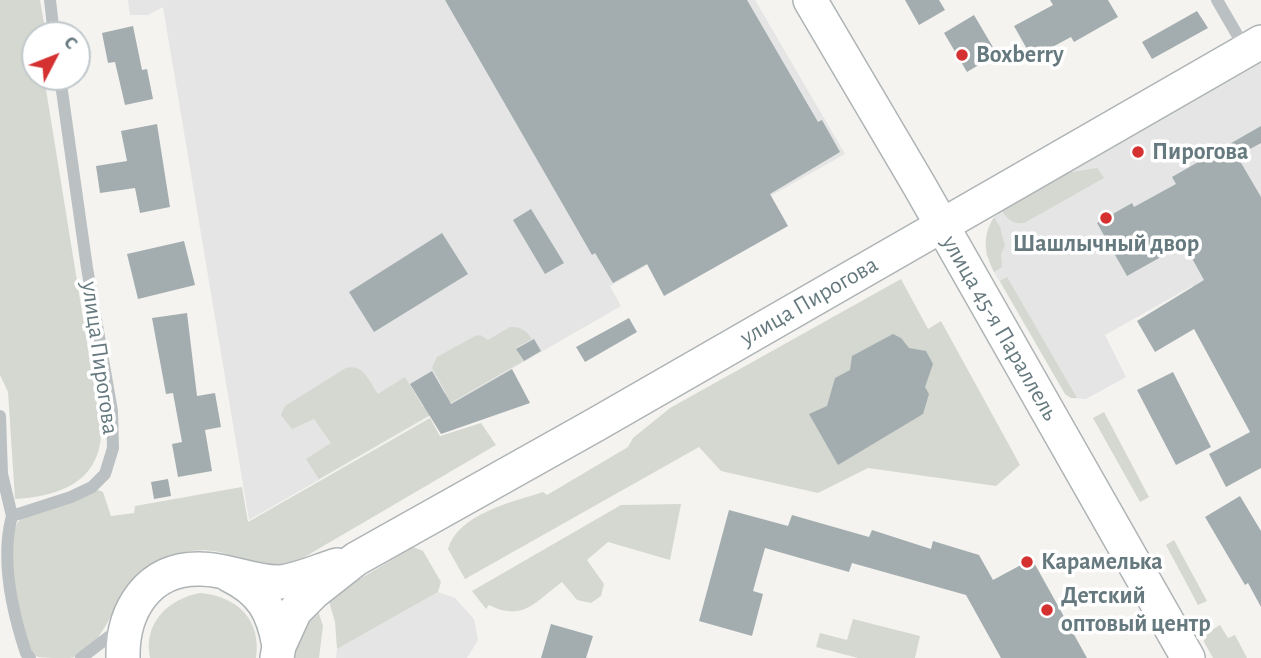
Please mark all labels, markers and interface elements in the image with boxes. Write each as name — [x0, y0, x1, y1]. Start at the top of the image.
north arrow — [21, 21, 91, 91]
text: С — [60, 33, 81, 53]
place label: Boxberry — [976, 41, 1064, 69]
marker: Boxberry — [954, 47, 970, 63]
place label: Пирогова — [1152, 138, 1248, 166]
marker: Пирогова — [1130, 144, 1146, 160]
marker: Шашлычный двор — [1098, 210, 1114, 226]
street label: улица 45-я Параллель — [935, 230, 1065, 426]
place label: Шашлычный двор — [1013, 230, 1199, 258]
street label: улица Пирогова — [735, 250, 883, 352]
street label: улица Пирогова — [75, 280, 125, 436]
place label: Карамелька — [1041, 548, 1163, 576]
marker: Карамелька — [1019, 554, 1035, 570]
place label: Детский оптовый центр — [1061, 582, 1211, 638]
marker: Детский оптовый центр — [1039, 602, 1055, 618]

